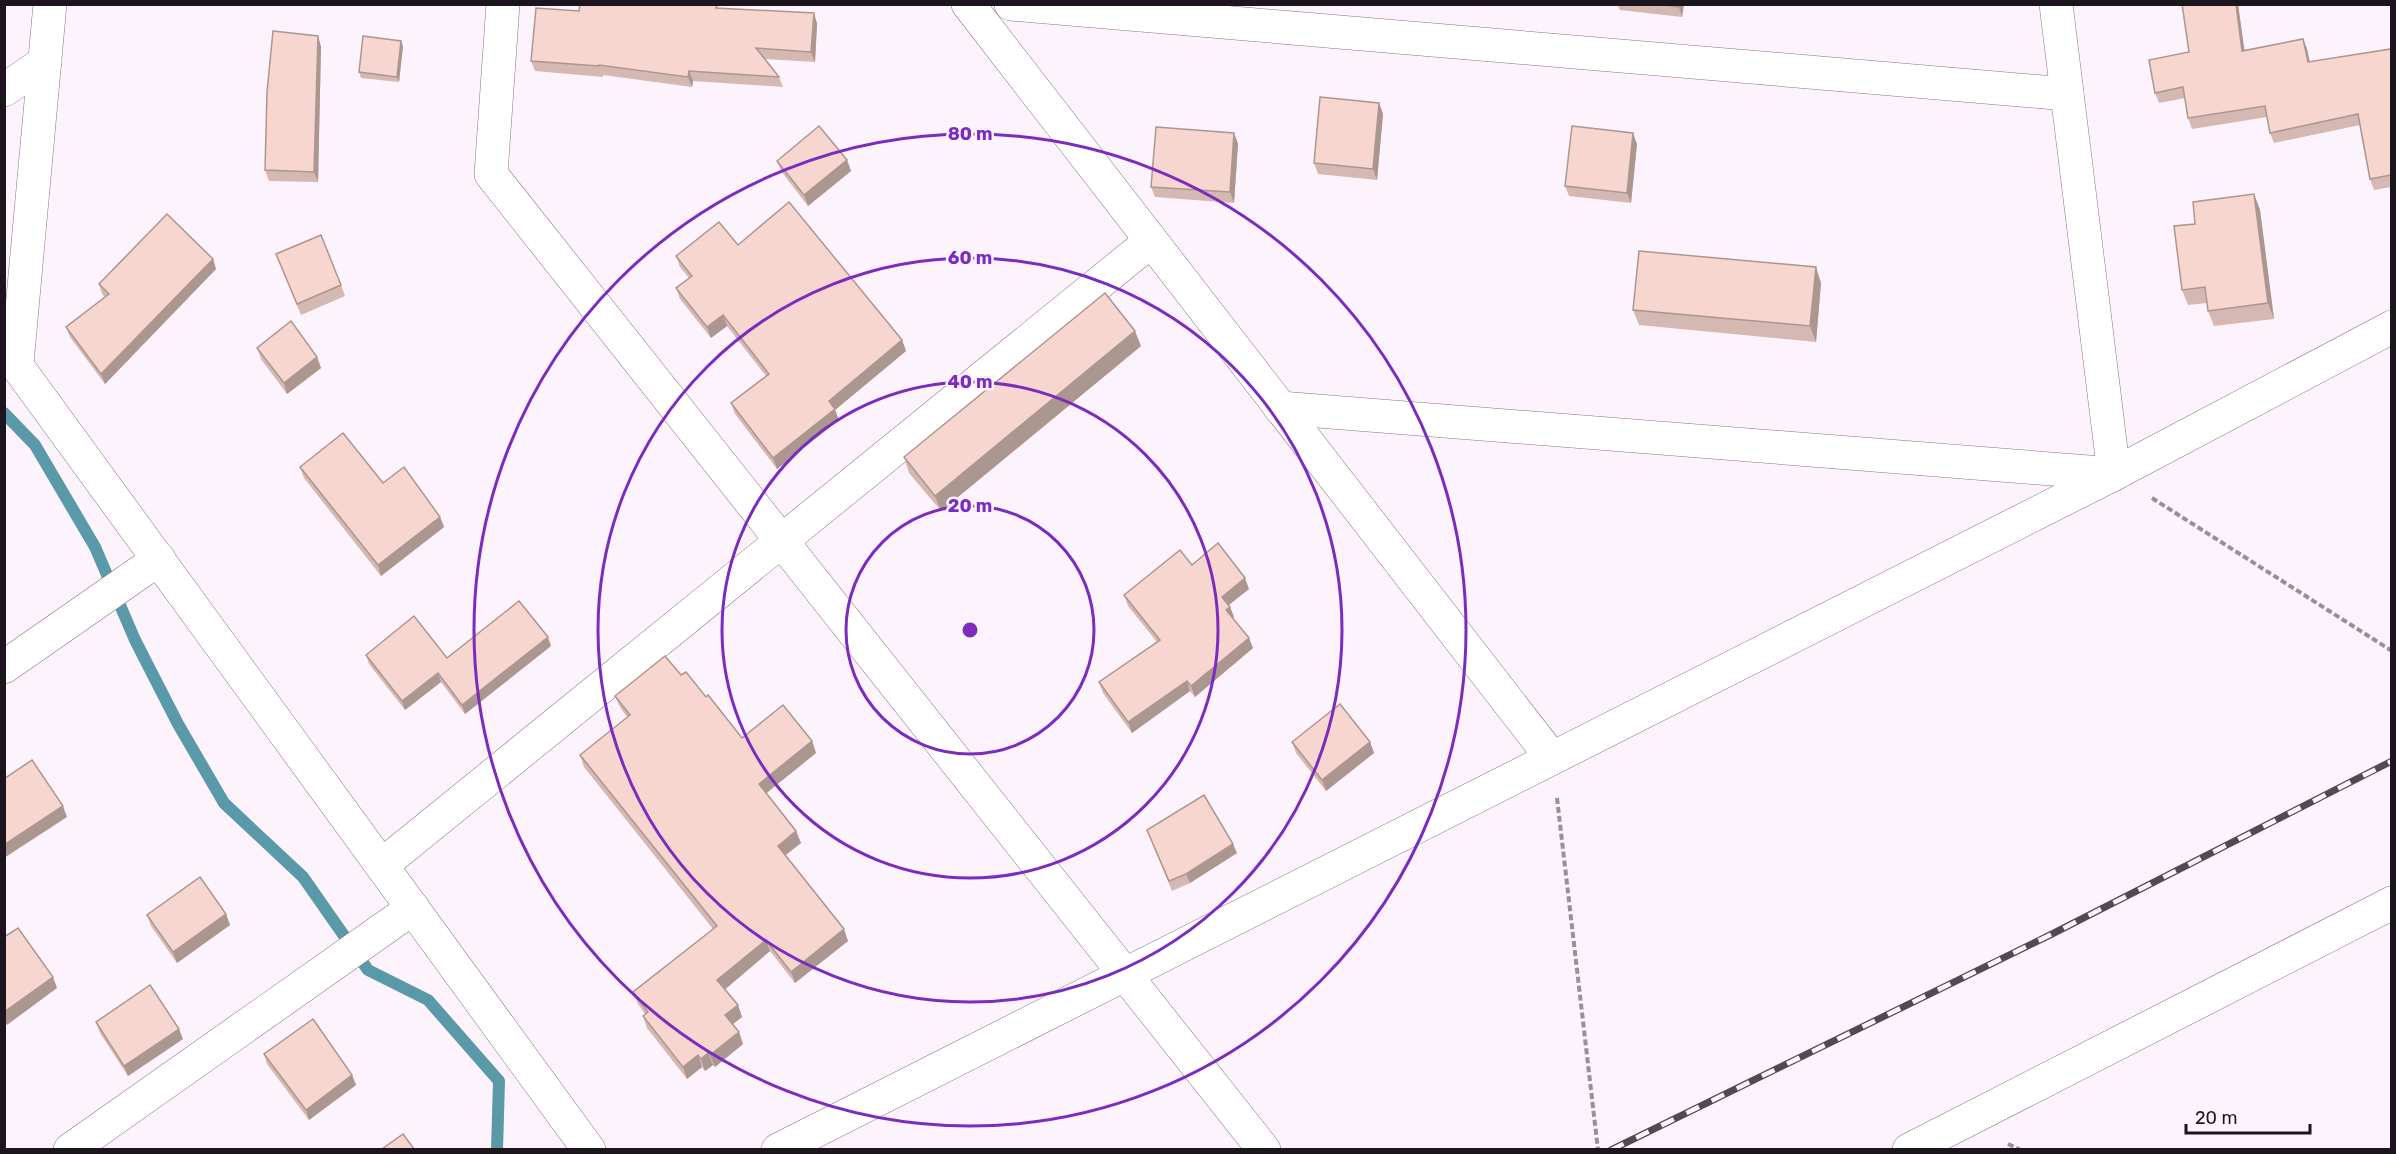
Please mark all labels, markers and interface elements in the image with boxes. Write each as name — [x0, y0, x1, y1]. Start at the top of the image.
text: 80 m — [948, 123, 992, 145]
text: 60 m — [948, 247, 992, 269]
text: 40 m — [948, 371, 992, 393]
text: 20 m — [948, 495, 992, 517]
centre of rings — [960, 620, 980, 640]
scale bar — [2186, 1097, 2310, 1135]
text: 20 m — [2195, 1107, 2237, 1129]

